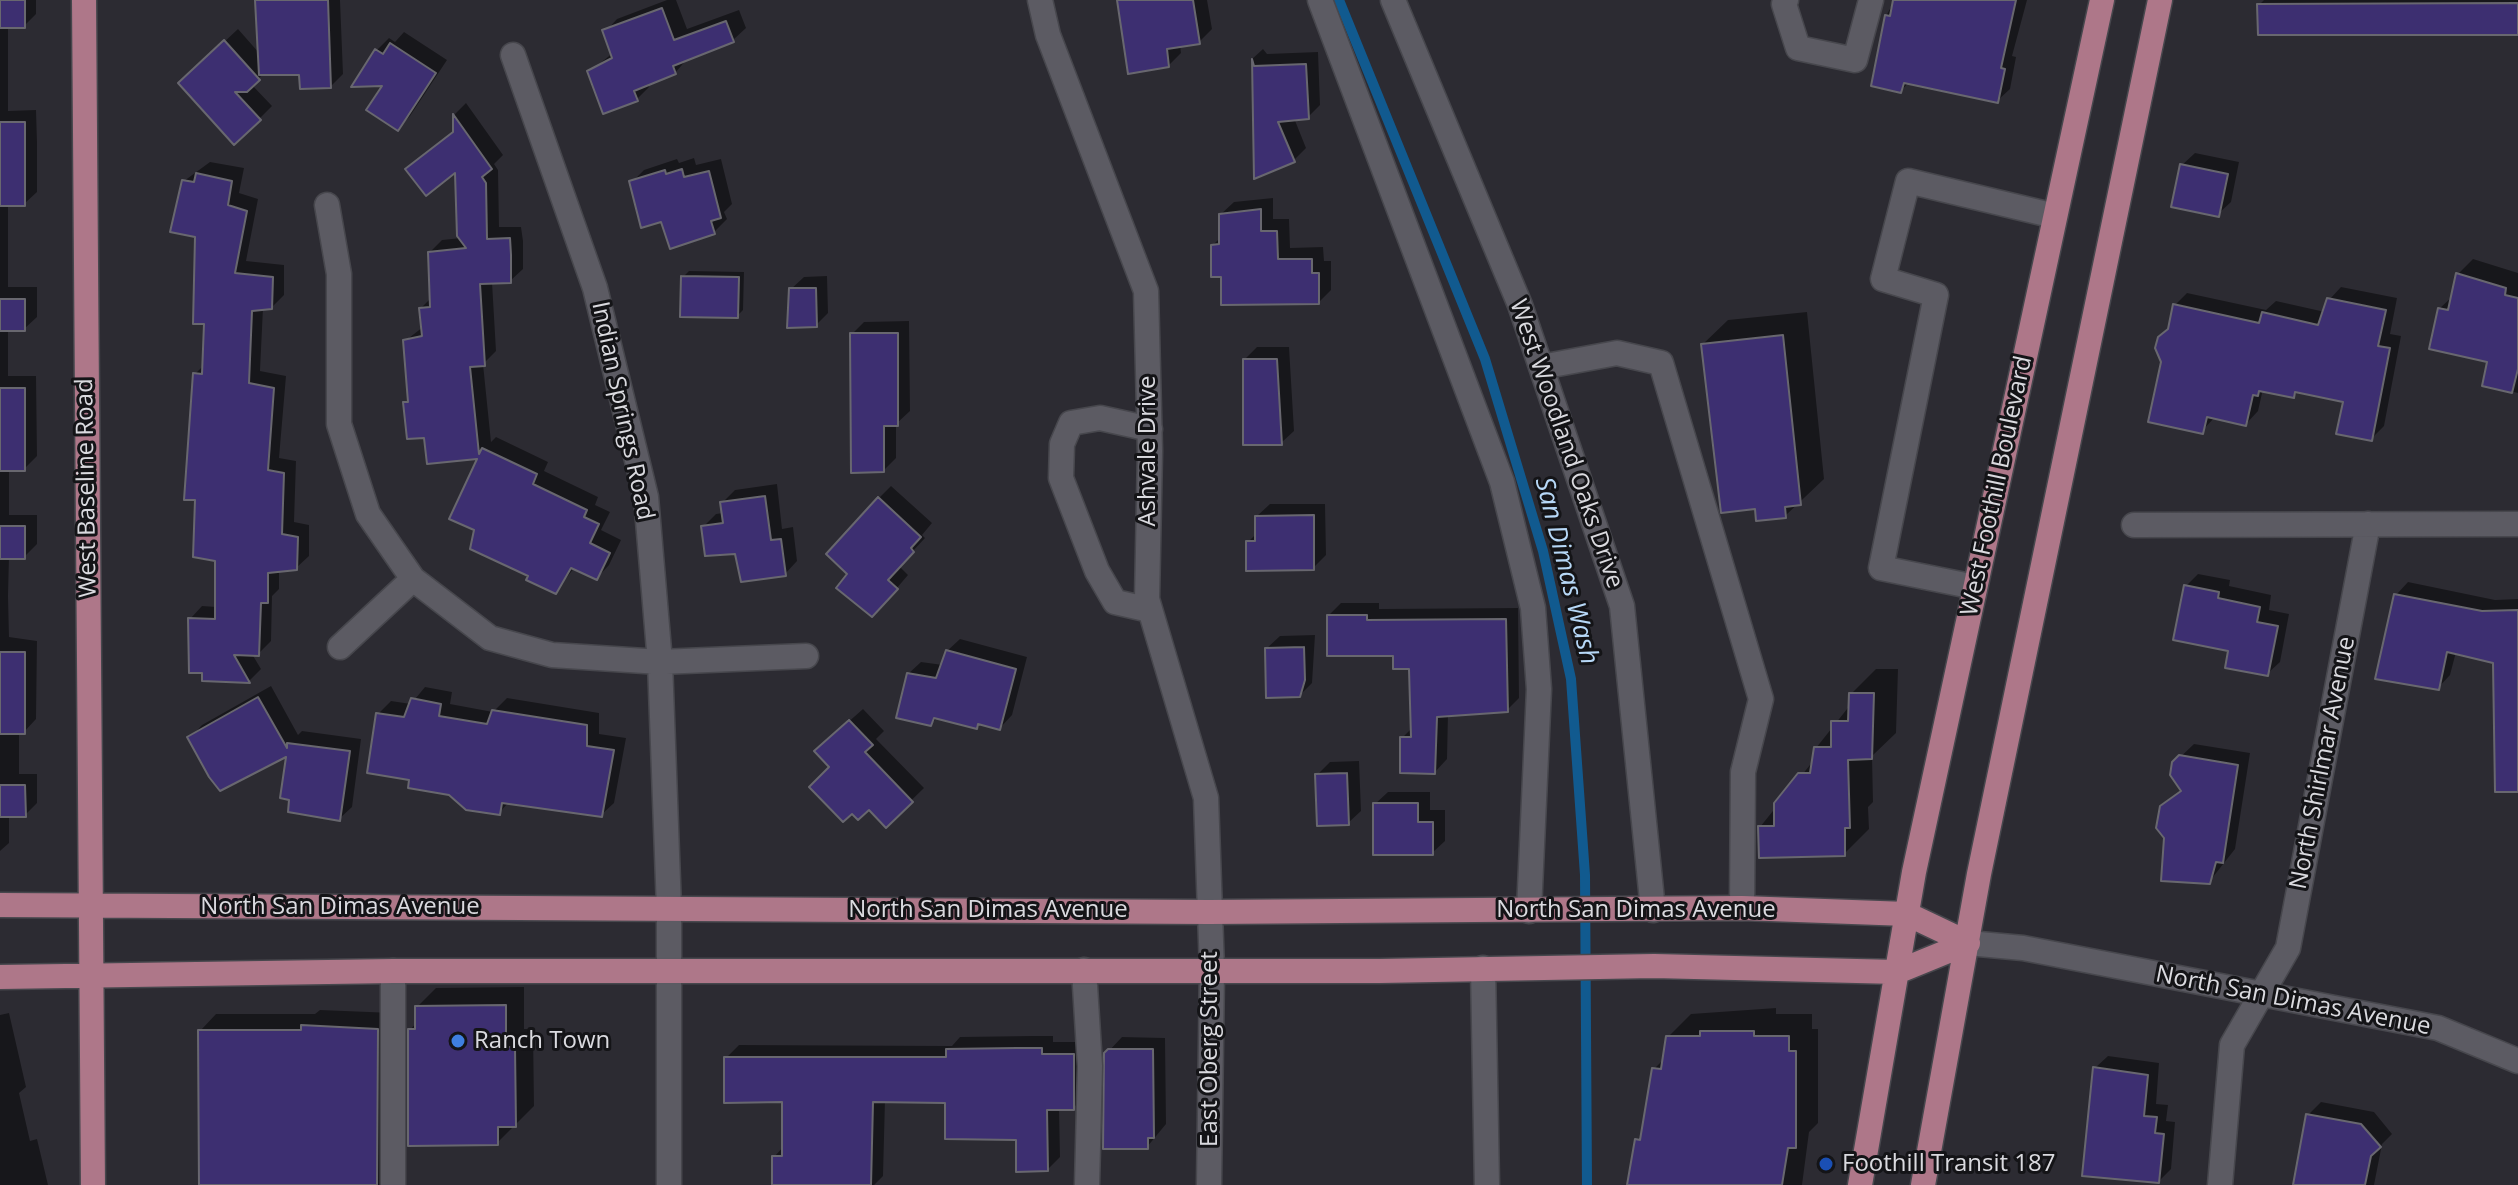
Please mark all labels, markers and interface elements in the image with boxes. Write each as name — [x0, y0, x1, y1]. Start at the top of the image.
street label: West Woodland Oaks Drive — [1503, 296, 1629, 592]
street label: Indian Springs Road — [585, 299, 659, 523]
street label: West Foothill Boulevard — [1955, 353, 2039, 619]
street label: Ashvale Drive — [1134, 375, 1162, 527]
street label: West Baseline Road — [71, 378, 103, 598]
water label: San Dimas Wash — [1528, 474, 1604, 668]
street label: North Shirlmar Avenue — [2284, 634, 2362, 892]
street label: North San Dimas Avenue — [200, 893, 480, 921]
street label: North San Dimas Avenue — [848, 896, 1128, 924]
street label: North San Dimas Avenue — [1496, 896, 1776, 924]
street label: East Oberg Street — [1196, 951, 1224, 1147]
street label: North San Dimas Avenue — [2153, 960, 2433, 1042]
place label: Ranch Town — [474, 1027, 610, 1055]
marker: Ranch Town — [449, 1032, 467, 1050]
place label: Foothill Transit 187 — [1842, 1150, 2055, 1178]
marker: Foothill Transit 187 — [1817, 1155, 1835, 1173]

